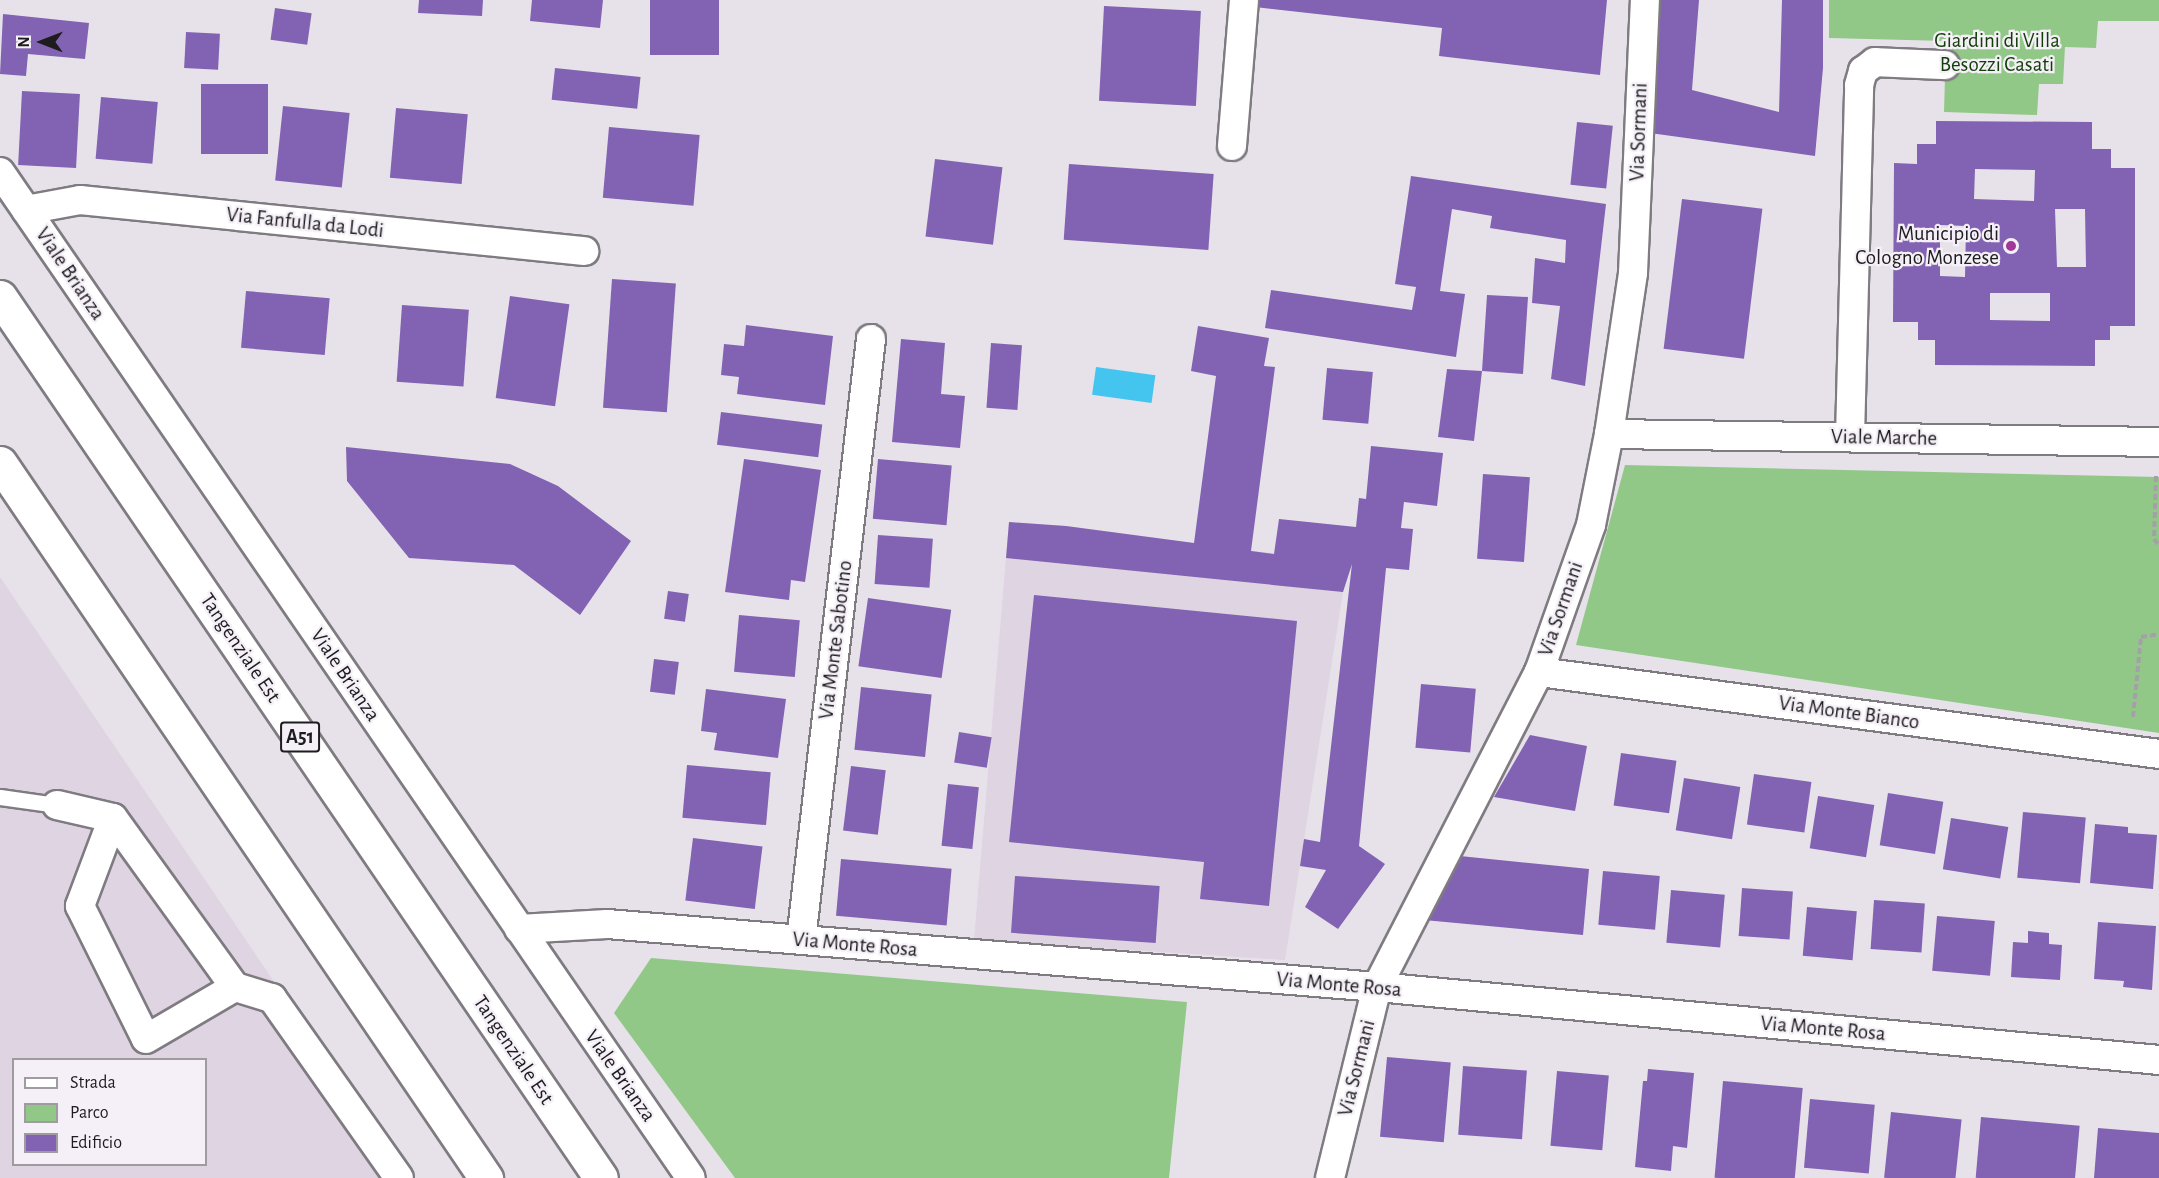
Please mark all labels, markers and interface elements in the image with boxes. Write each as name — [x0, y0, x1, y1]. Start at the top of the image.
north arrow — [12, 12, 72, 72]
park label: Giardini di Villa Besozzi Casati — [1934, 28, 2060, 78]
text: N — [16, 36, 32, 48]
street label: Via Sormani — [1625, 82, 1653, 182]
street label: Via Fanfulla da Lodi — [225, 202, 385, 244]
place label: Municipio di Cologno Monzese — [1855, 221, 1999, 271]
street label: Viale Brianza — [30, 223, 110, 325]
marker: Municipio di Cologno Monzese — [2004, 239, 2018, 253]
street label: Viale Marche — [1831, 424, 1937, 452]
street label: Via Sormani — [1533, 558, 1589, 660]
street label: Via Monte Sabotino — [814, 559, 858, 721]
street label: Tangenziale Est — [194, 589, 286, 707]
street label: Viale Brianza — [305, 624, 385, 726]
street label: Via Monte Bianco — [1777, 691, 1921, 735]
road number: A51 — [279, 720, 321, 754]
street label: Via Monte Rosa — [791, 927, 919, 963]
street label: Via Monte Rosa — [1275, 967, 1403, 1003]
street label: Tangenziale Est — [467, 991, 559, 1109]
street label: Via Monte Rosa — [1759, 1011, 1887, 1047]
street label: Via Sormani — [1333, 1017, 1381, 1119]
street label: Viale Brianza — [579, 1025, 661, 1127]
legend — [12, 1058, 207, 1166]
text: Strada — [70, 1074, 116, 1092]
text: Parco — [70, 1104, 109, 1122]
text: Edificio — [70, 1134, 122, 1152]

